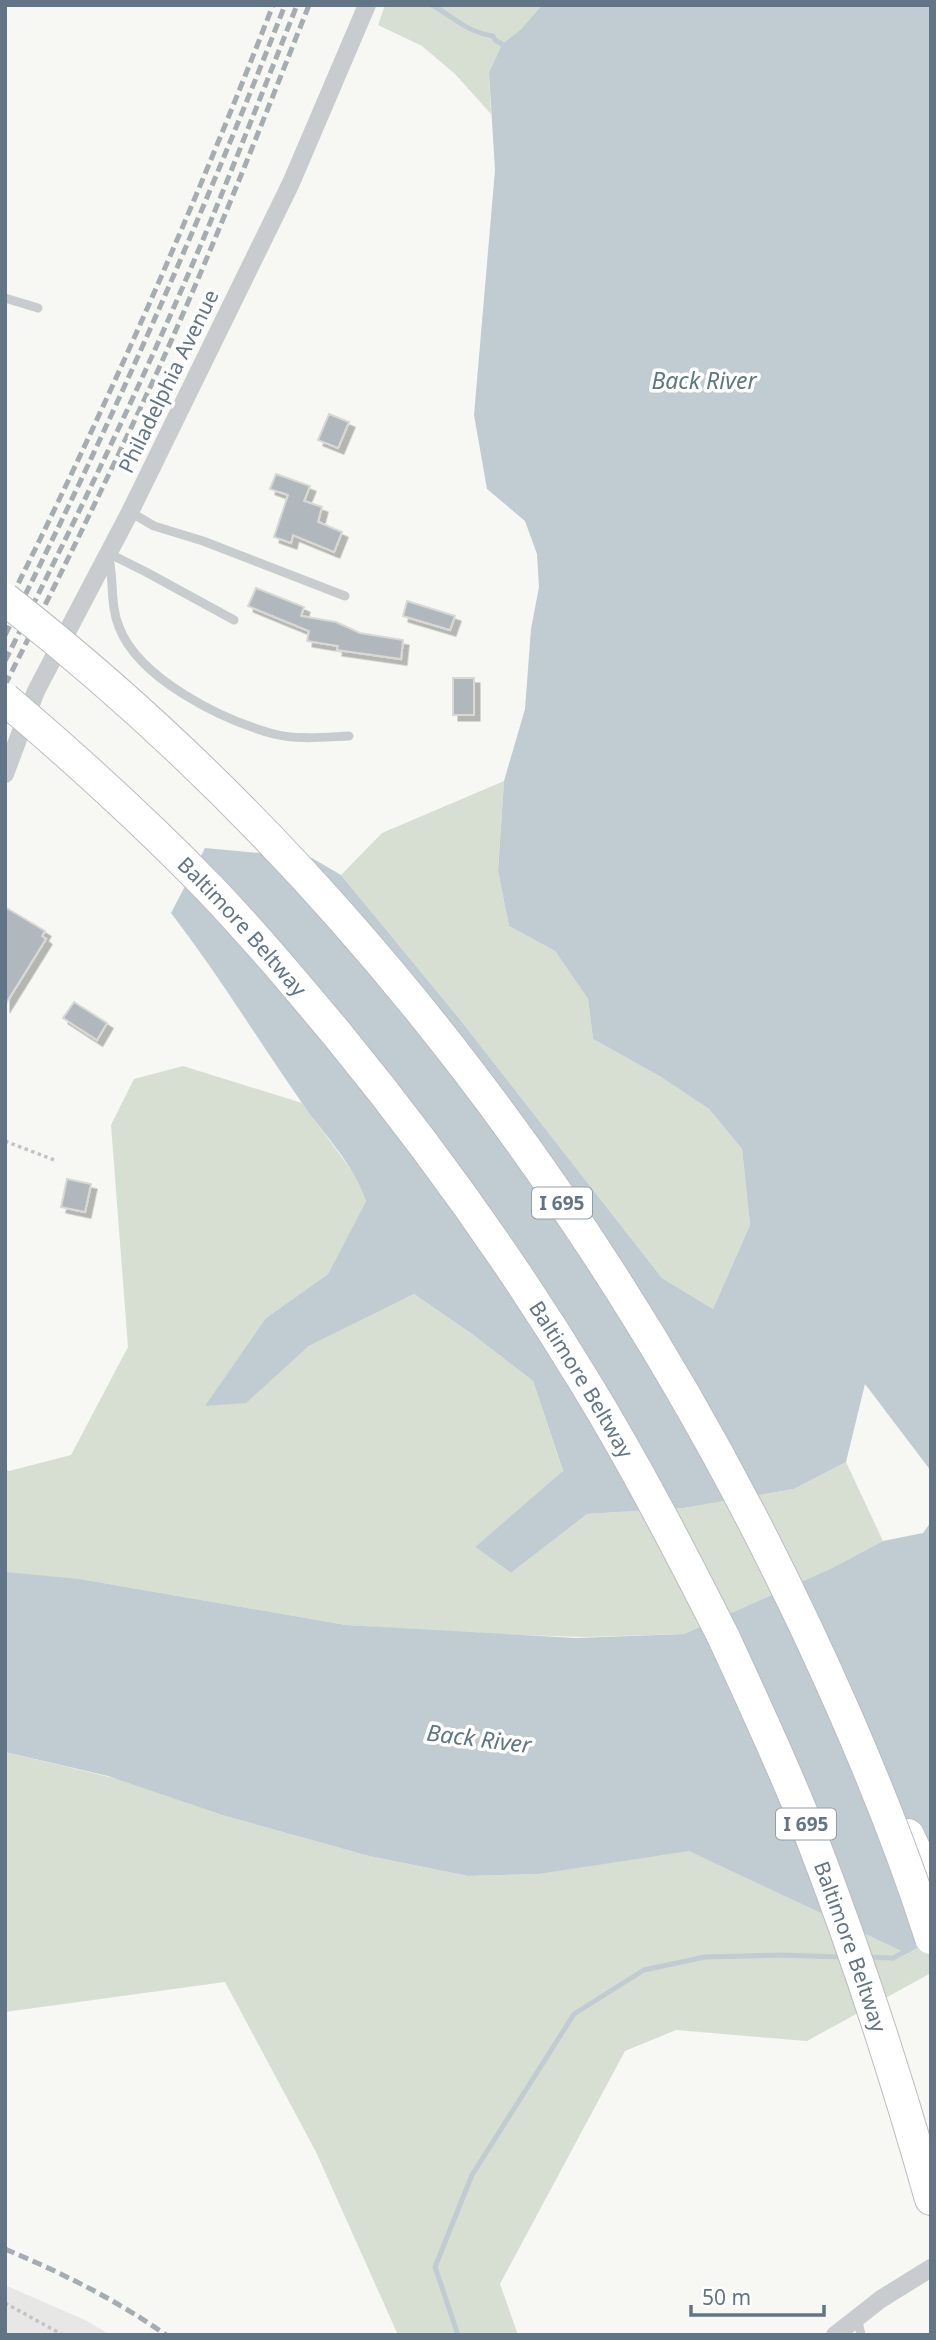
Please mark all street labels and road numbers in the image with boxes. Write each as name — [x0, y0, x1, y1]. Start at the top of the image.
street label: Philadelphia Avenue — [111, 285, 225, 477]
street label: Baltimore Beltway — [172, 850, 313, 1002]
road number: I 695 — [532, 1188, 592, 1218]
street label: Baltimore Beltway — [523, 1295, 640, 1463]
road number: I 695 — [776, 1808, 836, 1840]
street label: Baltimore Beltway — [808, 1857, 894, 2036]

